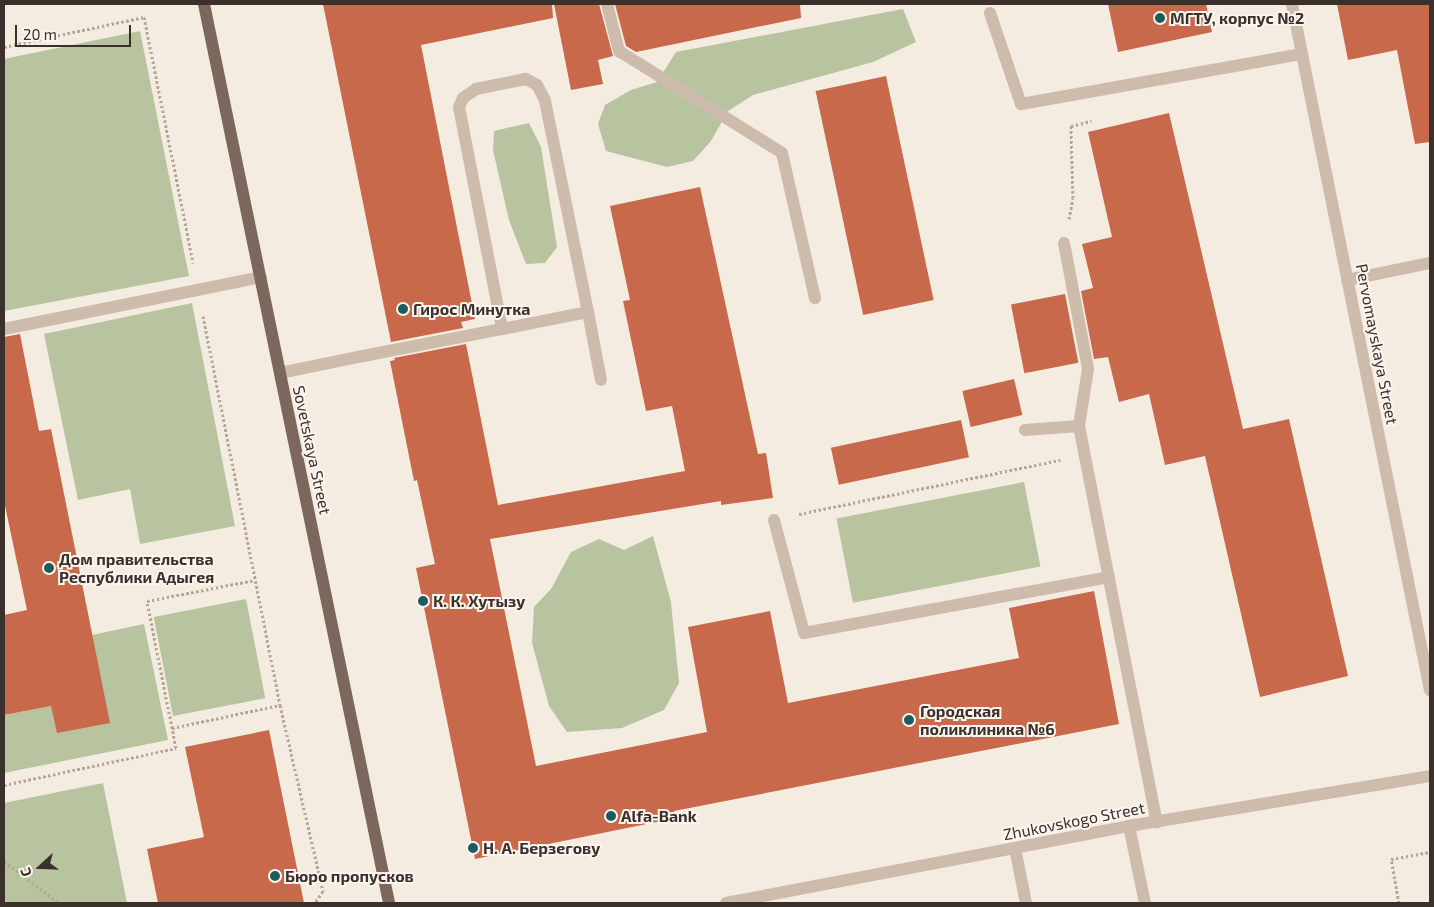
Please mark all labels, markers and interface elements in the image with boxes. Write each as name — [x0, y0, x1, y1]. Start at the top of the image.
place label: МГТУ, корпус №2 — [1170, 8, 1304, 28]
marker: МГТУ, корпус №2 — [1154, 12, 1166, 24]
scale bar — [18, 15, 134, 47]
text: 20 m — [23, 25, 57, 43]
street label: Pervomayskaya Street — [1352, 262, 1402, 426]
place label: Гирос Минутка — [413, 299, 530, 319]
marker: Гирос Минутка — [397, 303, 409, 315]
street label: Sovetskaya Street — [289, 384, 335, 516]
place label: Дом правительства Республики Адыгея — [59, 549, 214, 587]
marker: Дом правительства Республики Адыгея — [43, 562, 55, 574]
place label: К. К. Хутызу — [433, 591, 525, 611]
marker: К. К. Хутызу — [417, 595, 429, 607]
place label: Городская поликлиника №6 — [920, 701, 1055, 739]
marker: Городская поликлиника №6 — [902, 713, 916, 727]
street label: Zhukovskogo Street — [1002, 798, 1146, 844]
place label: Alfa-Bank — [621, 806, 697, 826]
marker: Alfa-Bank — [605, 810, 617, 822]
place label: Н. А. Берзегову — [483, 838, 600, 858]
north arrow — [15, 842, 65, 892]
marker: Н. А. Берзегову — [467, 842, 479, 854]
text: С — [16, 866, 35, 879]
place label: Бюро пропусков — [285, 866, 414, 886]
marker: Бюро пропусков — [269, 870, 281, 882]

